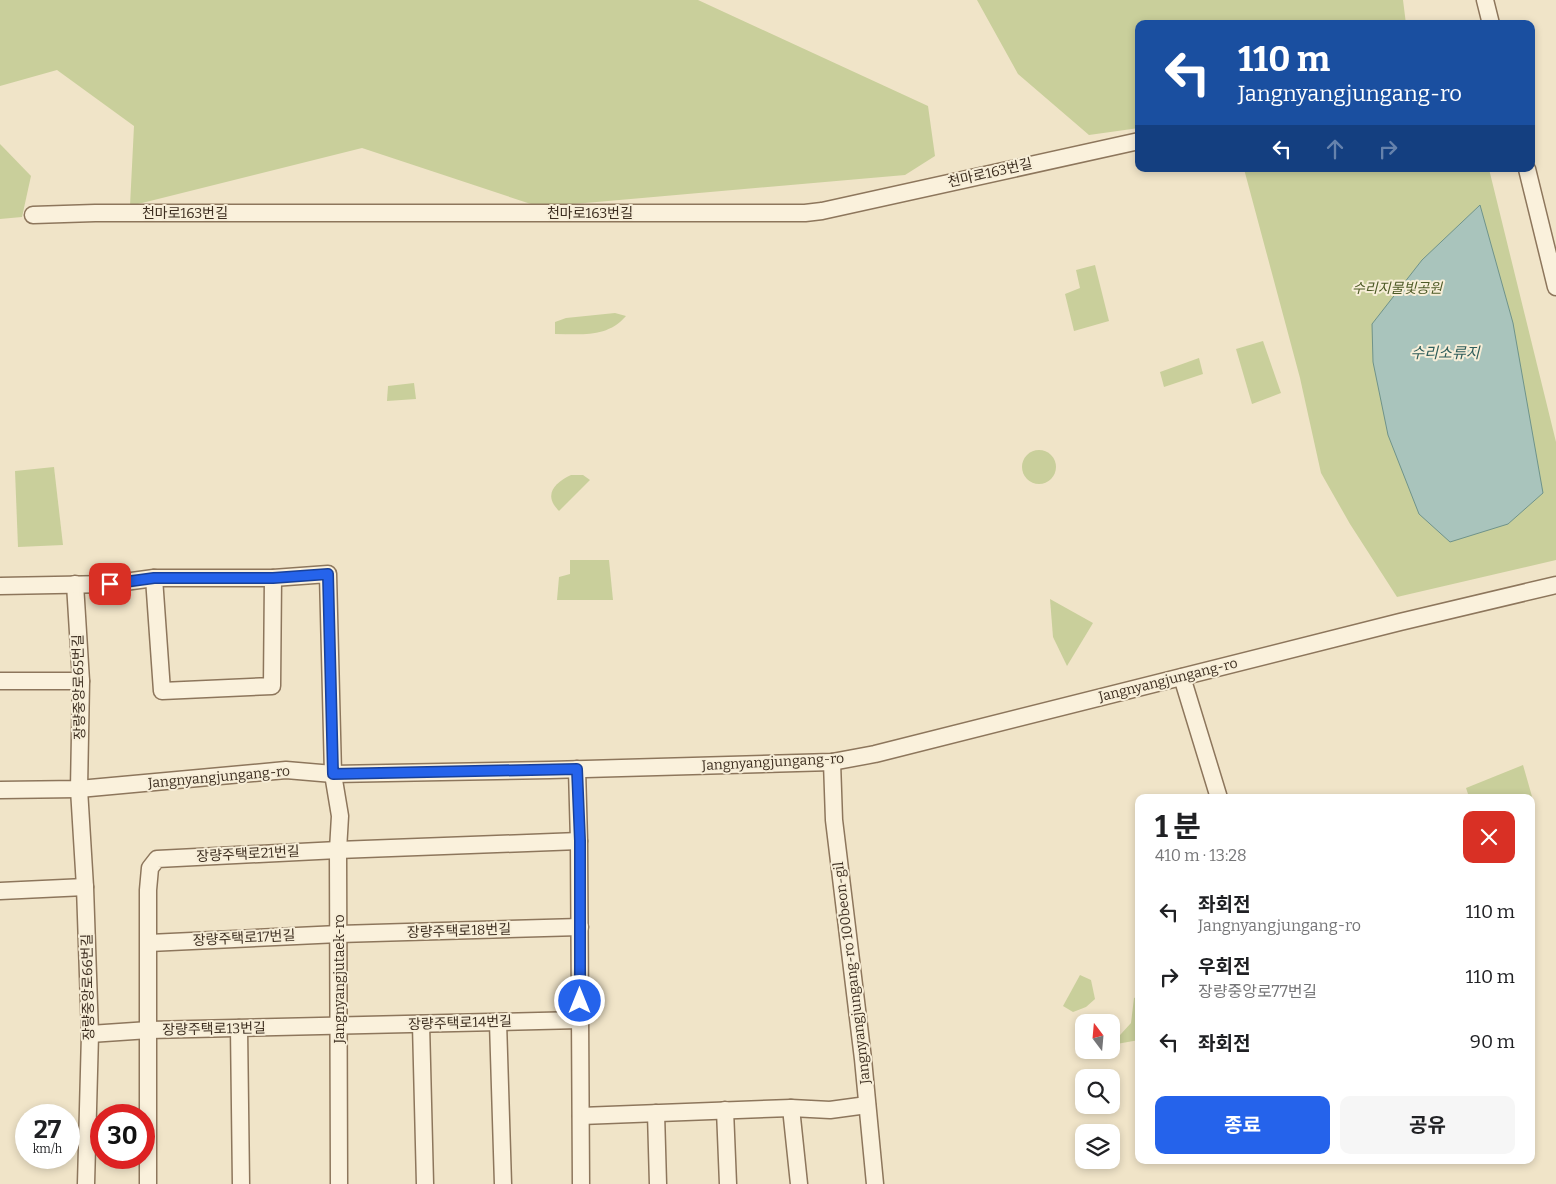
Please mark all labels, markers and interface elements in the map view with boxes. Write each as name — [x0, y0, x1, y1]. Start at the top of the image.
text: 110 m — [1238, 38, 1330, 80]
icon: left — [1155, 40, 1220, 105]
text: Jangnyangjungang-ro — [1238, 80, 1462, 107]
icon: left — [1268, 135, 1296, 163]
icon: ahead — [1321, 135, 1349, 163]
icon: right — [1374, 135, 1402, 163]
street label: 천마로163번길 — [946, 155, 1034, 191]
street label: 천마로163번길 — [142, 205, 228, 222]
street label: 천마로163번길 — [547, 205, 633, 222]
park label: 수리지물빛공원 — [1352, 280, 1443, 297]
water label: 수리소류지 — [1410, 344, 1481, 362]
pin — [89, 563, 131, 605]
icon: arrive — [96, 570, 124, 598]
street label: 장량중앙로65번길 — [70, 634, 88, 740]
street label: Jangnyangjungang-ro — [1096, 655, 1239, 706]
street label: Jangnyangjungang-ro — [700, 750, 845, 774]
street label: Jangnyangjungang-ro — [146, 762, 291, 792]
text: 1 분 — [1155, 809, 1201, 845]
button: close — [1463, 811, 1515, 863]
street label: 장량주택로21번길 — [196, 843, 300, 865]
text: 410 m · 13:28 — [1155, 846, 1247, 865]
street label: Jangnyangjungang-ro 100beon-gil — [830, 861, 874, 1086]
text: 좌회전 — [1198, 893, 1250, 916]
icon: left — [1155, 898, 1183, 926]
text: 110 m — [1465, 900, 1515, 923]
street label: Jangnyangjutaek-ro — [331, 914, 348, 1045]
text: Jangnyangjungang-ro — [1198, 916, 1361, 935]
street label: 장량주택로18번길 — [407, 921, 511, 941]
street label: 장량주택로17번길 — [192, 927, 296, 949]
street label: 장량중앙로66번길 — [79, 934, 97, 1040]
text: 우회전 — [1198, 955, 1250, 978]
icon: right — [1155, 963, 1183, 991]
text: 110 m — [1465, 965, 1515, 988]
position arrow — [553, 974, 605, 1026]
text: 장량중앙로77번길 — [1198, 982, 1317, 1001]
street label: 장량주택로14번길 — [408, 1013, 512, 1033]
north arrow — [1075, 1014, 1120, 1059]
map controls — [1075, 1014, 1120, 1169]
street label: 장량주택로13번길 — [162, 1020, 266, 1038]
icon: left — [1155, 1028, 1183, 1056]
text: 90 m — [1470, 1030, 1515, 1053]
text: 좌회전 — [1198, 1032, 1250, 1055]
button: search — [1075, 1069, 1120, 1114]
button: 종료 — [1155, 1096, 1330, 1154]
button: 공유 — [1340, 1096, 1515, 1154]
speed limit sign: 30 — [90, 1104, 155, 1169]
text: 27 — [34, 1115, 61, 1145]
button: layers — [1075, 1124, 1120, 1169]
text: km/h — [33, 1142, 62, 1156]

